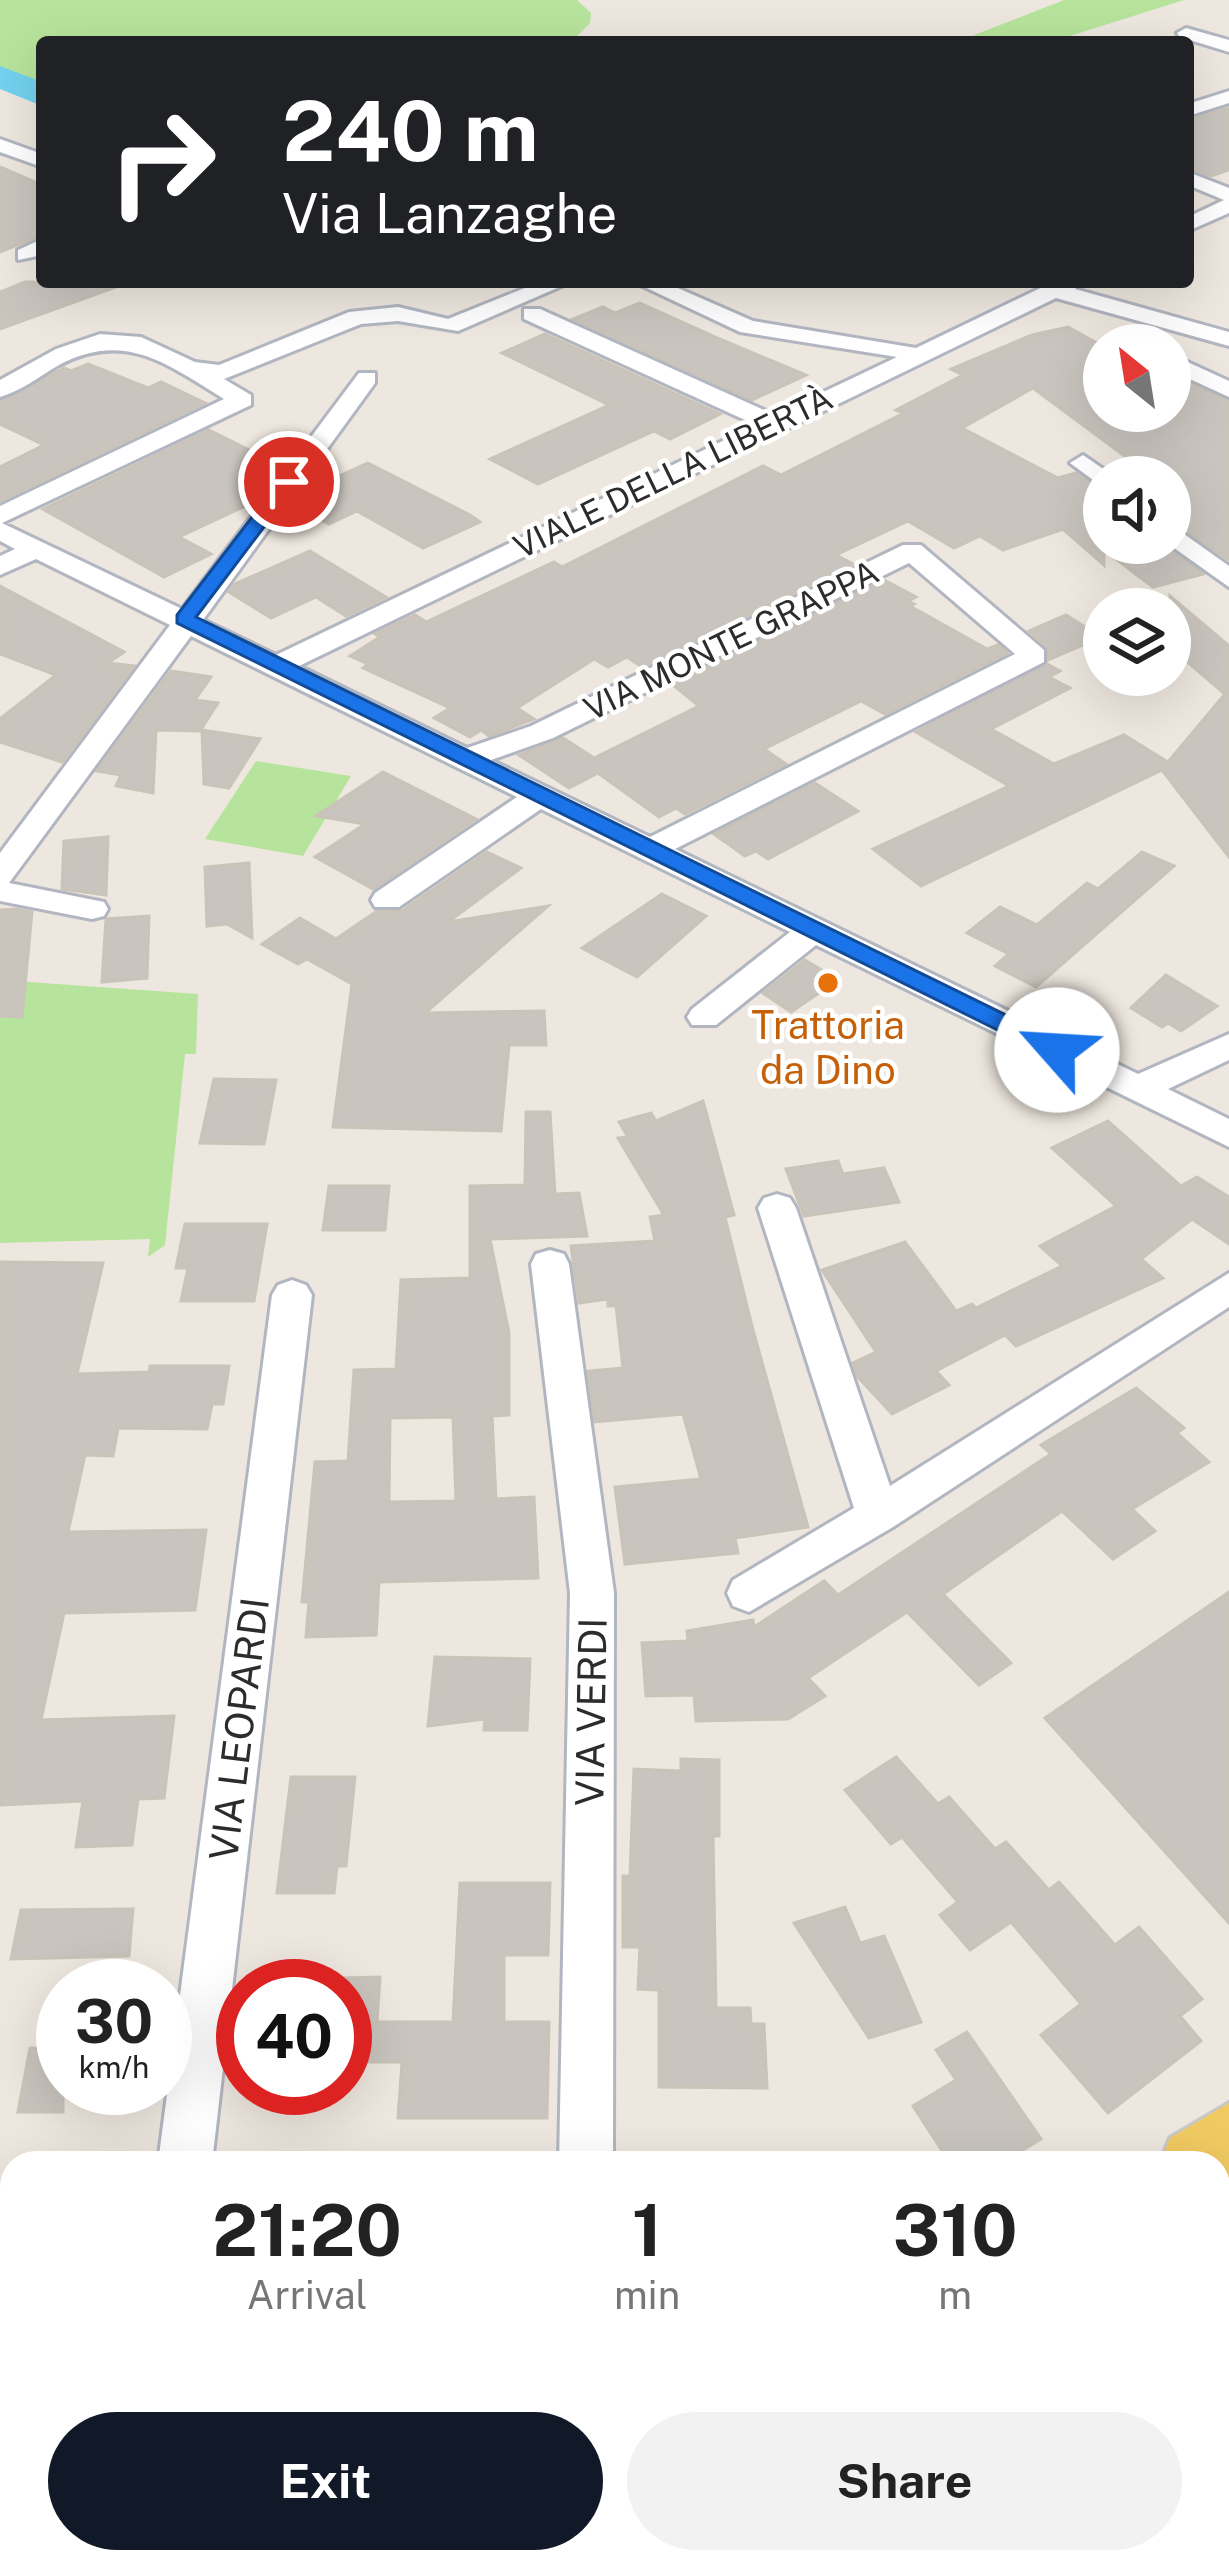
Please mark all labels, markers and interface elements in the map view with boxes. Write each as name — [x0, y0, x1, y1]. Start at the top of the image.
text: 240 m — [282, 81, 539, 180]
icon: right — [84, 84, 240, 240]
text: Via Lanzaghe — [282, 182, 617, 245]
north arrow — [1083, 324, 1191, 432]
map controls — [1083, 324, 1191, 696]
street label: VIALE DELLA LIBERTÀ — [507, 377, 838, 566]
pin — [238, 431, 340, 533]
icon: arrive — [256, 449, 322, 515]
button: sound — [1083, 456, 1191, 564]
street label: VIA MONTE GRAPPA — [578, 552, 884, 728]
button: layers — [1083, 588, 1191, 696]
marker: Trattoria da Dino — [815, 970, 841, 996]
position arrow — [994, 987, 1120, 1113]
place label: Trattoria da Dino — [751, 1002, 905, 1093]
street label: VIA LEOPARDI — [200, 1595, 278, 1863]
street label: VIA VERDI — [566, 1617, 616, 1807]
speed limit sign: 40 — [216, 1959, 372, 2115]
text: 30 — [75, 1986, 153, 2057]
text: km/h — [79, 2049, 149, 2085]
text: 21:20 — [212, 2188, 402, 2272]
text: 1 — [632, 2188, 663, 2272]
text: 310 — [893, 2188, 1018, 2272]
text: Arrival — [247, 2272, 367, 2318]
text: min — [614, 2272, 680, 2318]
text: m — [938, 2272, 972, 2318]
button: Exit — [48, 2412, 603, 2550]
button: Share — [627, 2412, 1182, 2550]

